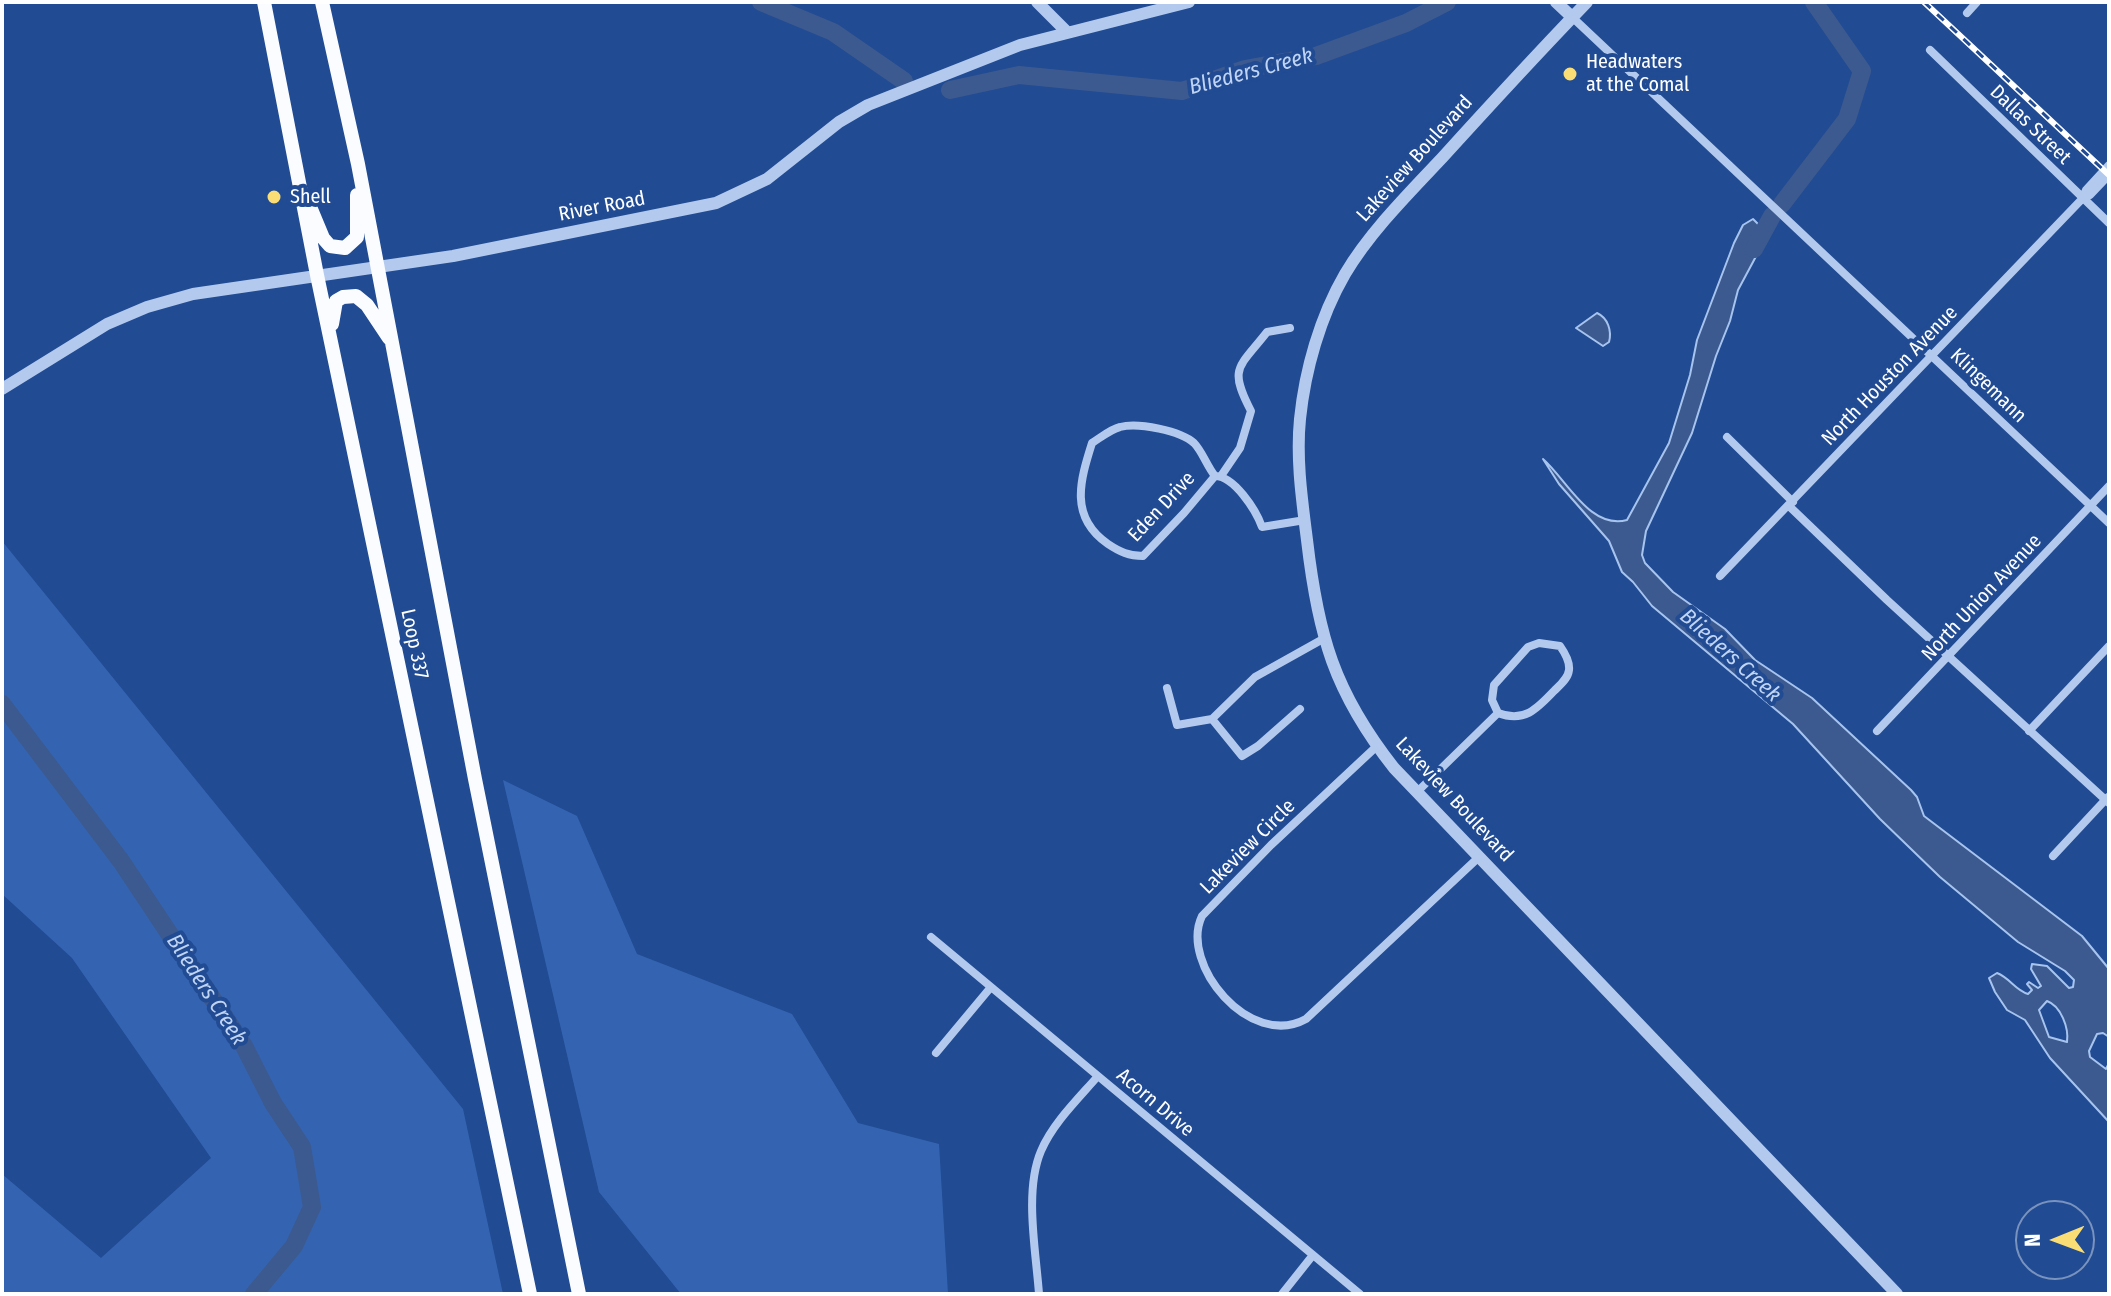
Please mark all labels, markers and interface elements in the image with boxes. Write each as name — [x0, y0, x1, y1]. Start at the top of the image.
water label: Blieders Creek — [1186, 43, 1316, 101]
place label: Headwaters at the Comal — [1586, 50, 1689, 97]
marker: Headwaters at the Comal — [1561, 65, 1579, 83]
street label: Dallas Street — [1984, 80, 2076, 170]
street label: Lakeview Boulevard — [1352, 91, 1478, 227]
place label: Shell — [290, 185, 331, 209]
street label: River Road — [557, 187, 647, 227]
marker: Shell — [265, 188, 283, 206]
street label: North Houston Avenue — [1817, 301, 1963, 451]
street label: Klingemann — [1945, 344, 2031, 428]
street label: Eden Drive — [1124, 467, 1200, 547]
street label: North Union Avenue — [1917, 530, 2047, 666]
water label: Blieders Creek — [1674, 604, 1786, 708]
street label: Loop 337 — [395, 607, 433, 681]
street label: Lakeview Boulevard — [1390, 733, 1518, 867]
street label: Lakeview Circle — [1196, 795, 1300, 899]
water label: Blieders Creek — [160, 930, 252, 1050]
street label: Acorn Drive — [1111, 1064, 1199, 1142]
north arrow — [2015, 1200, 2095, 1280]
text: N — [2019, 1234, 2046, 1247]

